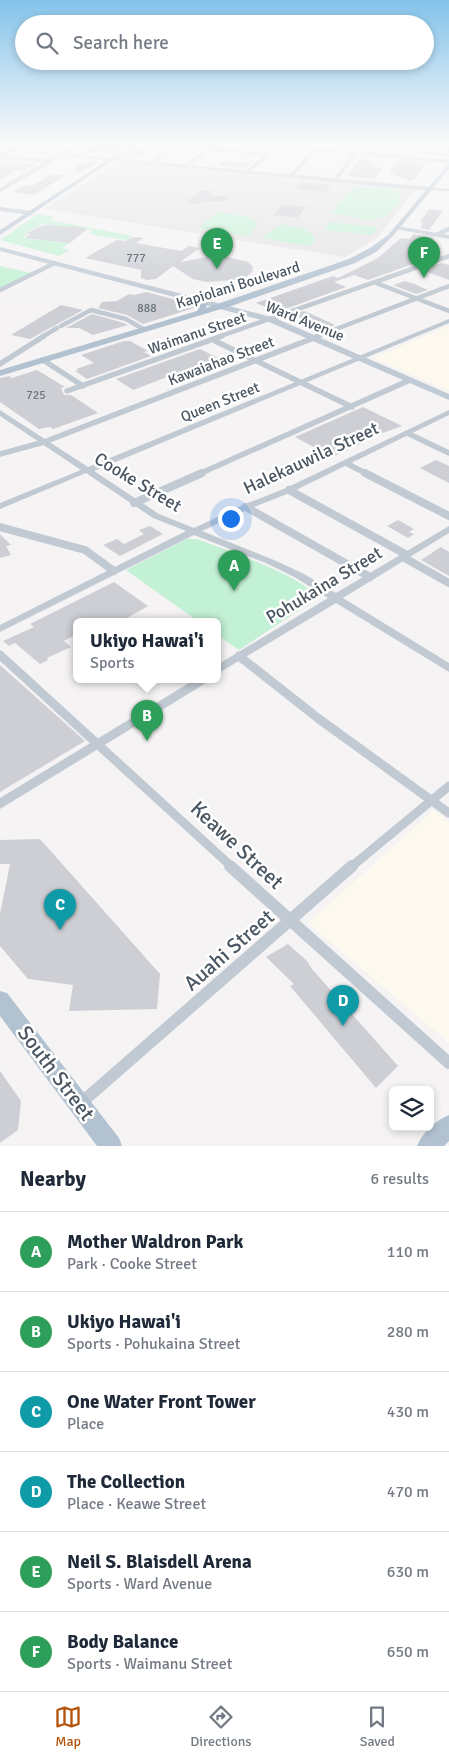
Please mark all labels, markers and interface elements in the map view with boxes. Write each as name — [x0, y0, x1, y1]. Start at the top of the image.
search box — [15, 15, 434, 70]
icon: search — [33, 29, 61, 57]
text: Search here — [73, 31, 169, 55]
pin: E — [201, 228, 233, 269]
pin: F — [408, 237, 440, 278]
house number: 777 — [126, 251, 146, 266]
street label: Kapiolani Boulevard — [174, 258, 302, 312]
street label: Ward Avenue — [263, 297, 347, 345]
house number: 888 — [137, 301, 157, 316]
street label: Waimanu Street — [146, 308, 248, 358]
street label: Kawaiahao Street — [165, 332, 277, 390]
street label: Queen Street — [178, 378, 262, 426]
house number: 725 — [26, 388, 46, 403]
street label: Halekauwila Street — [240, 417, 382, 499]
street label: Cooke Street — [90, 447, 186, 517]
your location — [218, 506, 244, 532]
street label: Pohukaina Street — [262, 542, 386, 628]
pin: A — [218, 550, 250, 591]
popup — [73, 618, 221, 683]
text: Ukiyo Hawai'i — [90, 629, 204, 653]
text: Sports — [90, 653, 135, 673]
pin: B — [131, 700, 163, 741]
street label: Keawe Street — [185, 795, 289, 895]
pin: C — [44, 889, 76, 930]
street label: Auahi Street — [179, 904, 279, 996]
pin: D — [327, 985, 359, 1026]
street label: South Street — [12, 1020, 100, 1126]
map controls — [389, 1086, 434, 1131]
button: layers — [389, 1086, 434, 1131]
text: Nearby — [20, 1166, 86, 1192]
text: 6 results — [370, 1169, 429, 1189]
text: Mother Waldron Park — [67, 1230, 244, 1254]
text: A — [31, 1242, 41, 1262]
text: 110 m — [387, 1242, 429, 1262]
text: Park · Cooke Street — [67, 1254, 197, 1274]
text: Ukiyo Hawai'i — [67, 1310, 181, 1334]
text: B — [31, 1322, 41, 1342]
text: 280 m — [387, 1322, 429, 1342]
text: Sports · Pohukaina Street — [67, 1334, 240, 1354]
text: One Water Front Tower — [67, 1390, 256, 1414]
text: C — [31, 1402, 41, 1422]
text: 430 m — [387, 1402, 429, 1422]
text: Place — [67, 1414, 104, 1434]
text: The Collection — [67, 1470, 185, 1494]
text: D — [31, 1482, 41, 1502]
text: 470 m — [387, 1482, 429, 1502]
text: Place · Keawe Street — [67, 1494, 206, 1514]
text: Neil S. Blaisdell Arena — [67, 1550, 252, 1574]
text: E — [31, 1562, 41, 1582]
text: 630 m — [387, 1562, 429, 1582]
text: Sports · Ward Avenue — [67, 1574, 212, 1594]
text: Body Balance — [67, 1630, 178, 1654]
text: F — [32, 1642, 40, 1662]
text: 650 m — [387, 1642, 429, 1662]
text: Sports · Waimanu Street — [67, 1654, 232, 1674]
tab: Map — [54, 1703, 82, 1750]
tab: Directions — [190, 1703, 251, 1750]
tab: Saved — [360, 1703, 395, 1750]

